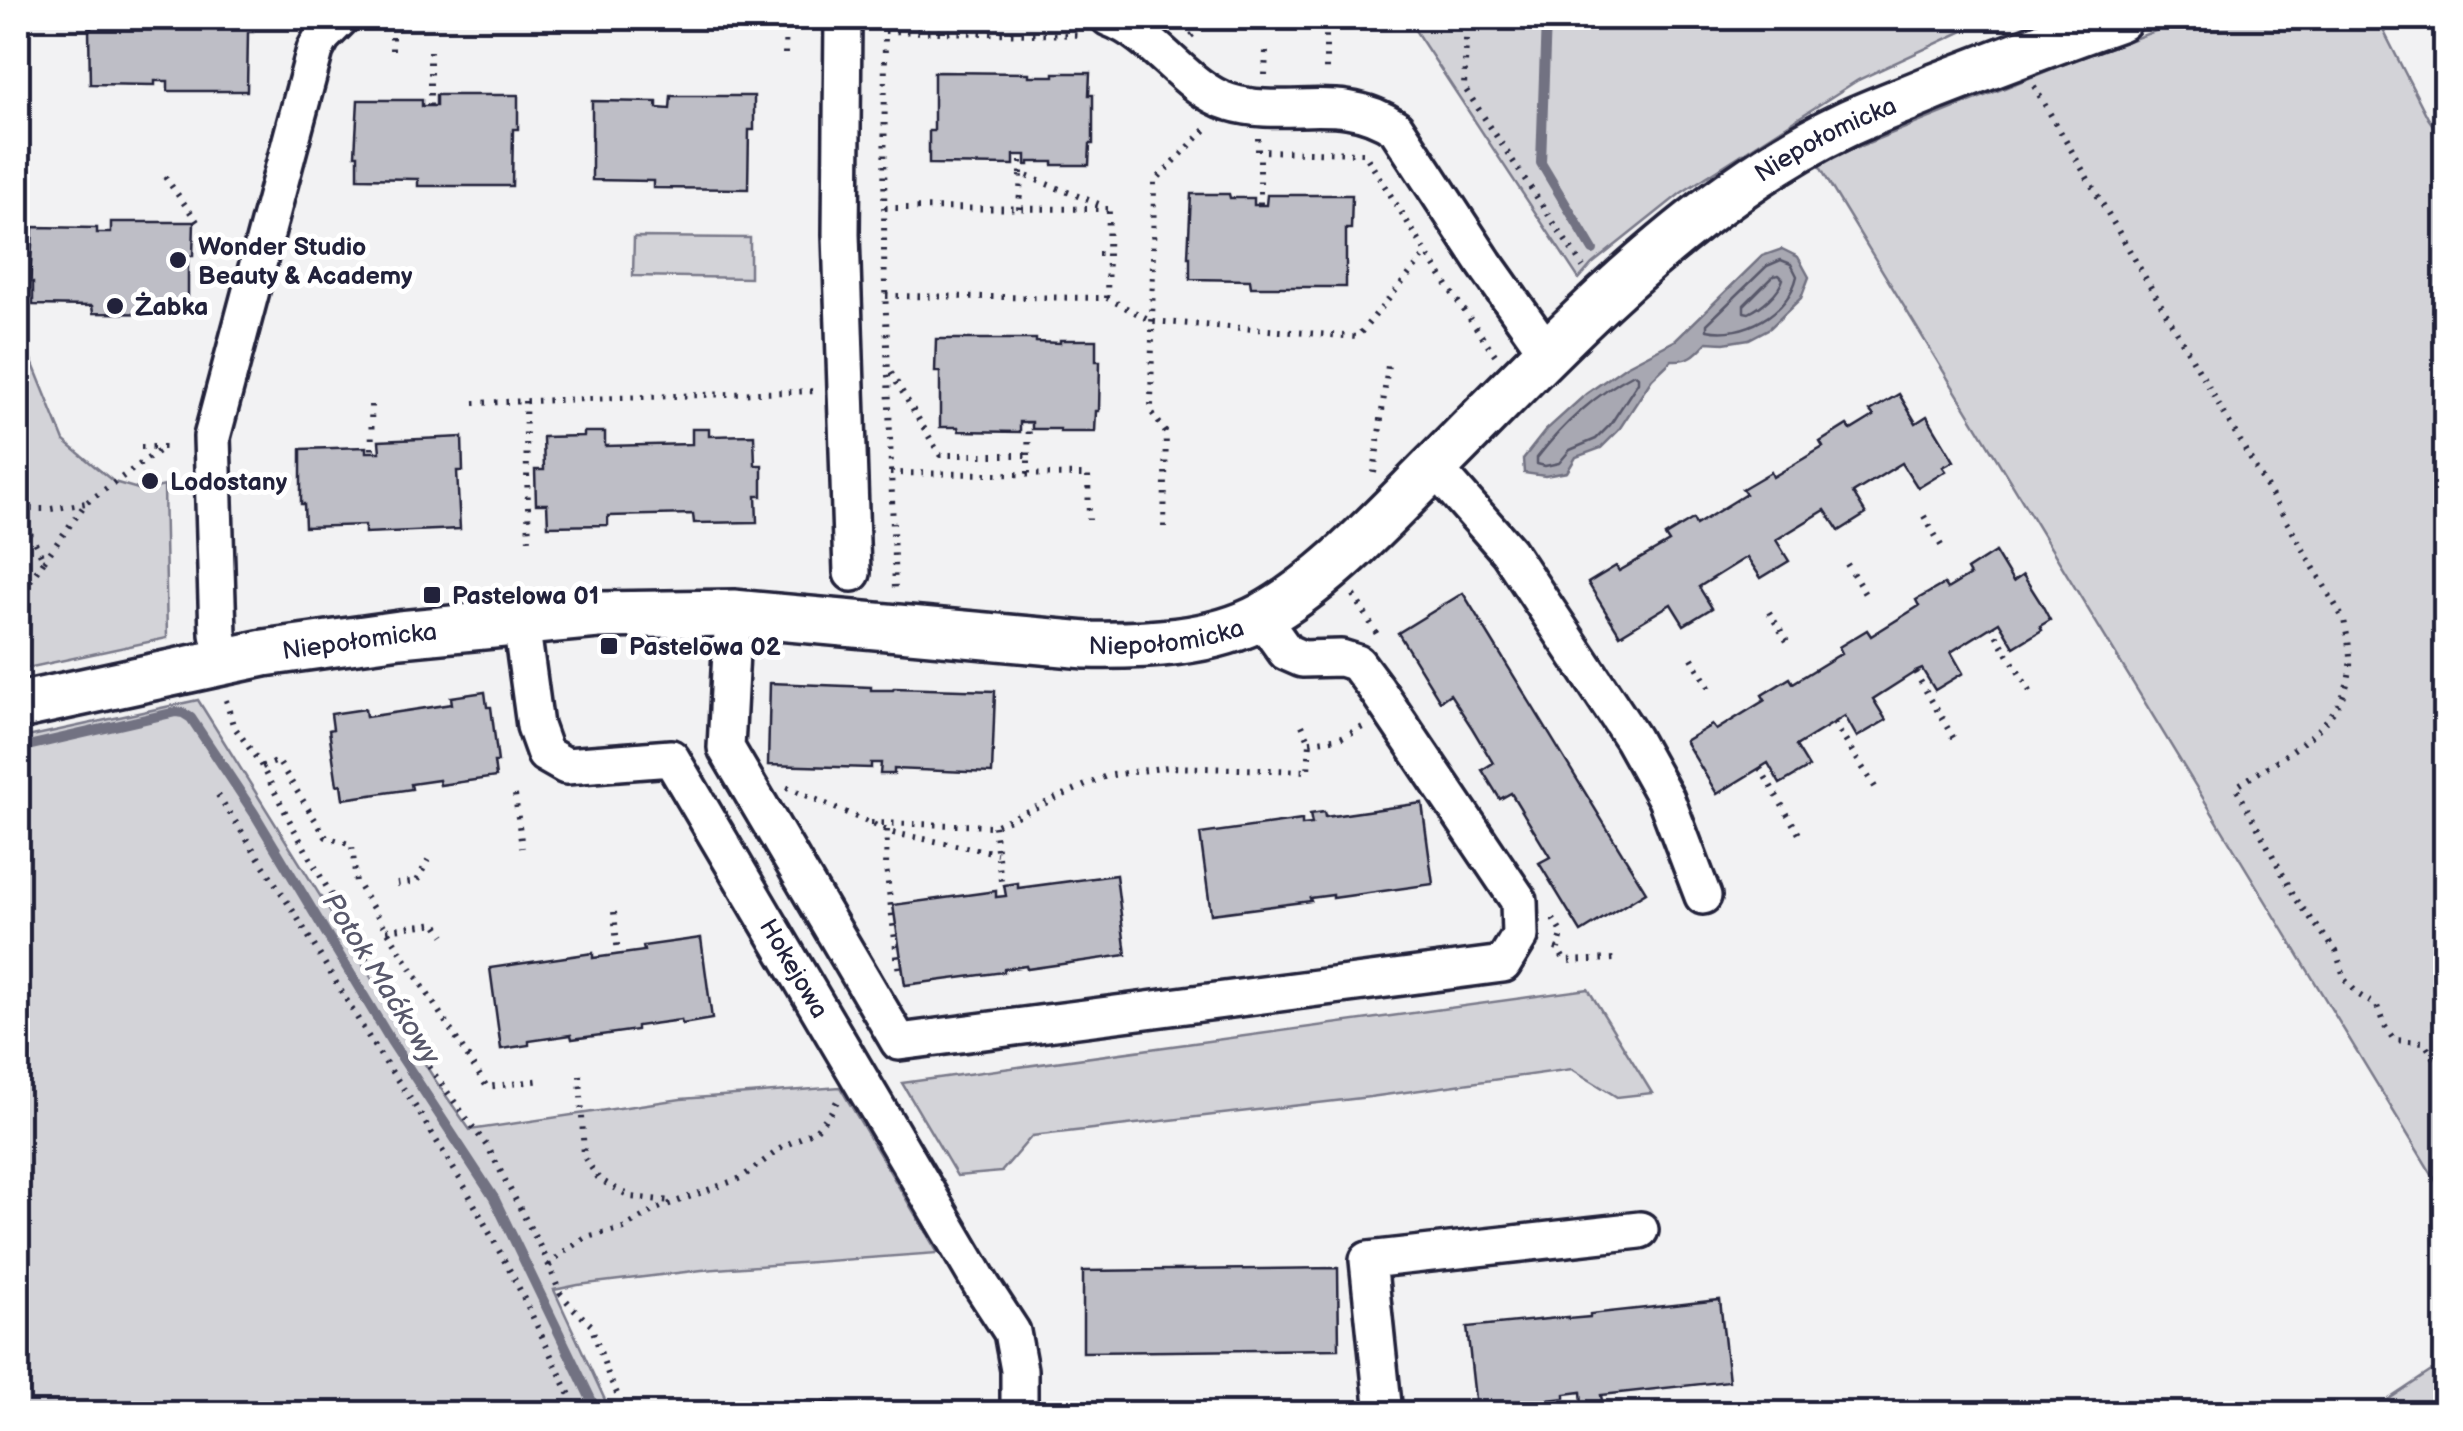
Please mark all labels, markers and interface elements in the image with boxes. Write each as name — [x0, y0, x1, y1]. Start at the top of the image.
street label: Niepołomicka — [1749, 91, 1901, 189]
place label: Wonder Studio Beauty & Academy — [198, 232, 413, 292]
marker: Wonder Studio Beauty & Academy — [167, 249, 189, 271]
place label: Żabka — [135, 291, 208, 323]
marker: Żabka — [104, 295, 126, 317]
place label: Lodostany — [170, 467, 288, 498]
marker: Lodostany — [139, 470, 161, 492]
place label: Pastelowa 01 — [452, 581, 599, 612]
marker: Pastelowa 01 — [421, 584, 443, 606]
street label: Niepołomicka — [1088, 612, 1248, 662]
street label: Niepołomicka — [280, 617, 438, 667]
place label: Pastelowa 02 — [629, 632, 781, 663]
marker: Pastelowa 02 — [598, 635, 620, 657]
water label: Potok Maćkowy — [315, 887, 447, 1072]
street label: Hokejowa — [752, 914, 835, 1024]

